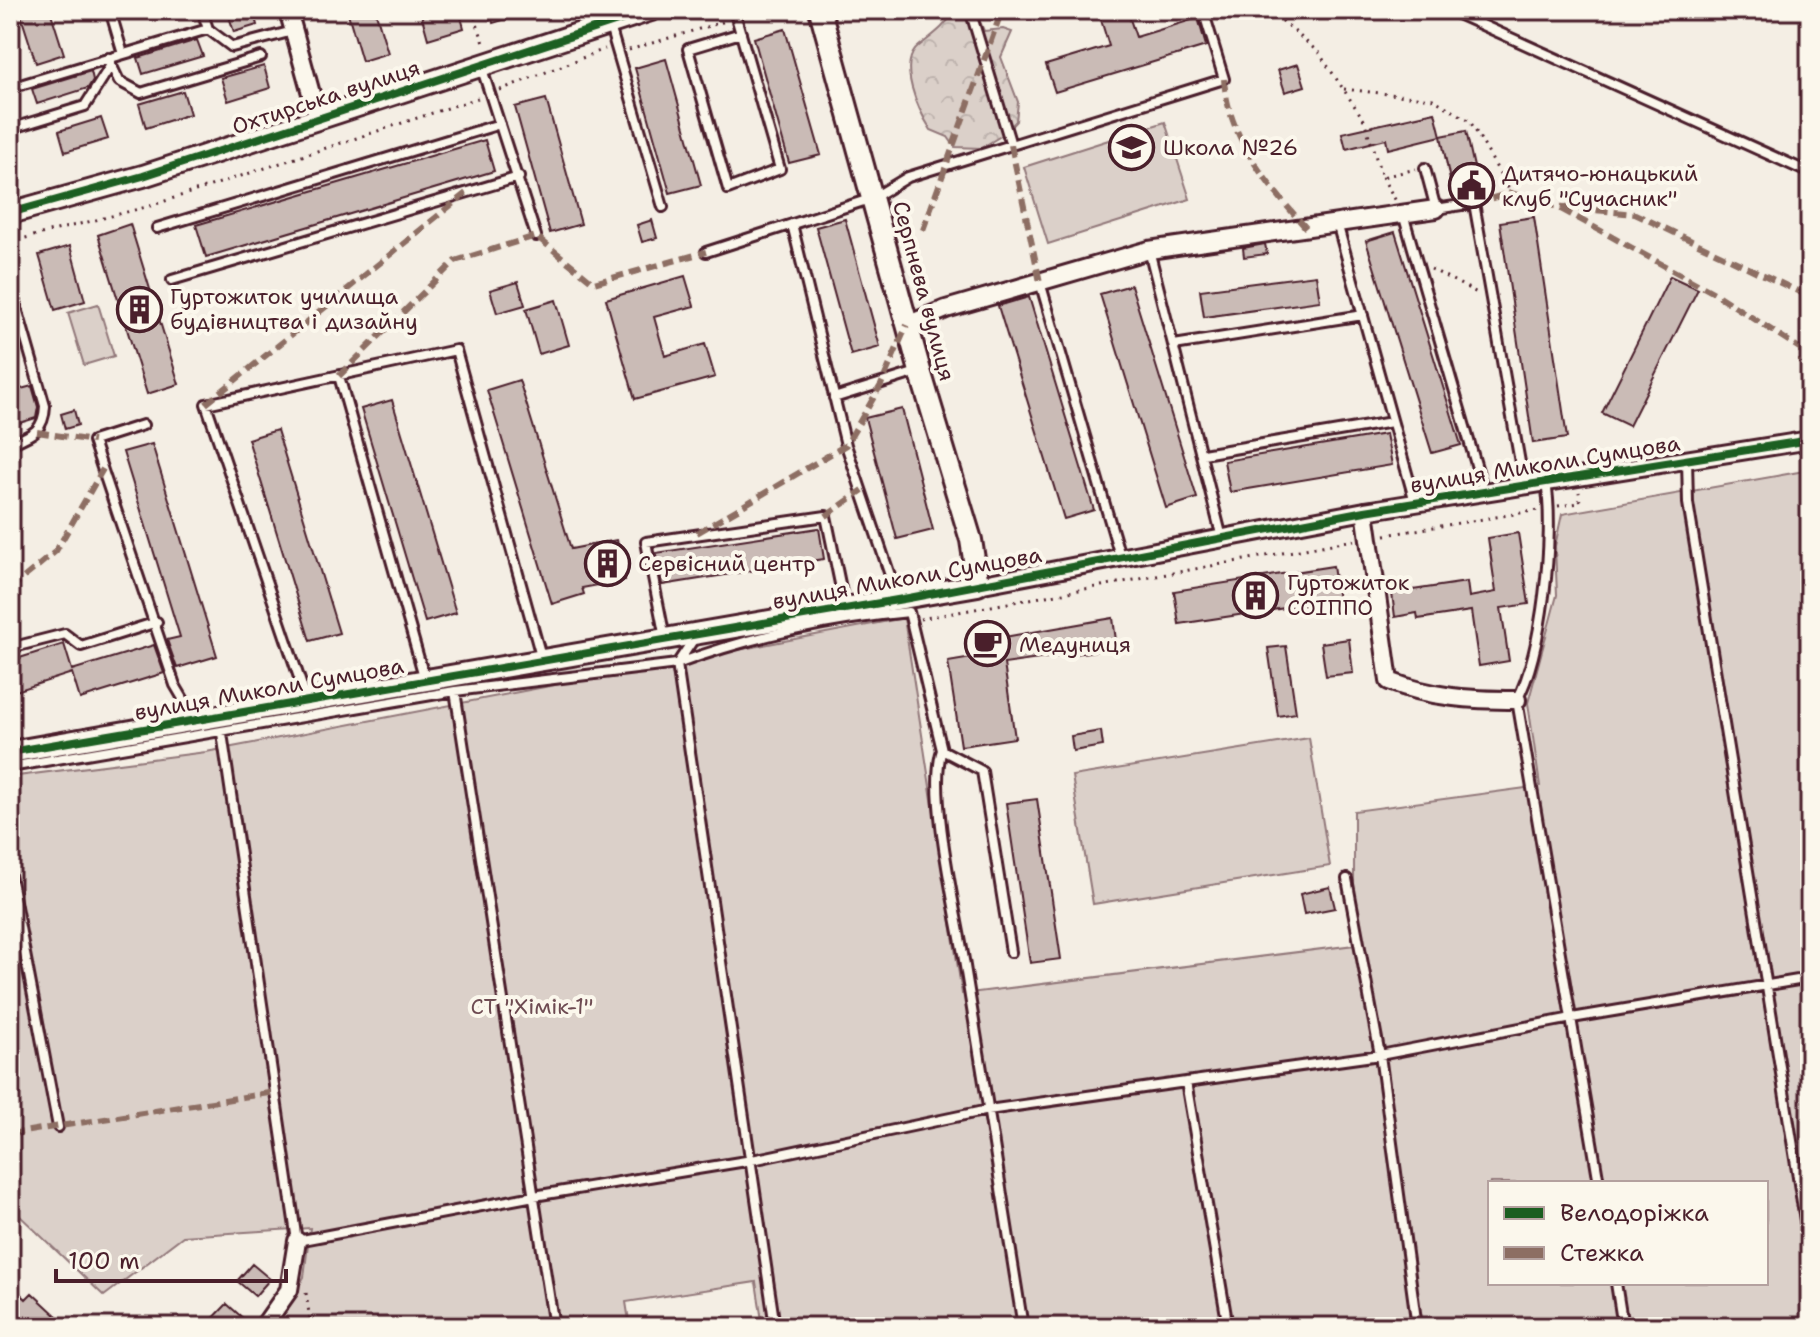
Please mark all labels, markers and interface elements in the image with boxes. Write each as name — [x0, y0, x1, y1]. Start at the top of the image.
street label: Охтирська вулиця — [228, 53, 424, 141]
school or university icon: Школа №26 — [1108, 123, 1156, 171]
place label: Школа №26 — [1163, 133, 1298, 162]
place label: Дитячо-юнацький клуб "Сучасник" — [1502, 159, 1698, 213]
public building icon: Дитячо-юнацький клуб "Сучасник" — [1447, 162, 1495, 210]
street label: Серпнева вулиця — [886, 198, 962, 384]
place label: Гуртожиток училища будівництва і дизайну — [170, 282, 418, 336]
building icon: Гуртожиток училища будівництва і дизайну — [115, 285, 163, 333]
street label: вулиця Миколи Сумцова — [1408, 428, 1682, 500]
building icon: Сервісний центр — [583, 539, 631, 587]
street label: вулиця Миколи Сумцова — [770, 540, 1044, 616]
place label: Сервісний центр — [638, 549, 816, 578]
place label: Гуртожиток СОІППО — [1287, 568, 1410, 622]
building icon: Гуртожиток СОІППО — [1232, 571, 1280, 619]
cafe icon: Медуниця — [964, 620, 1012, 668]
place label: Медуниця — [1019, 630, 1131, 659]
street label: вулиця Миколи Сумцова — [132, 651, 406, 727]
park label: СТ "Хімік-1" — [470, 992, 594, 1021]
legend — [1488, 1181, 1768, 1285]
text: Велодоріжка — [1560, 1197, 1709, 1229]
scale bar — [56, 1233, 286, 1283]
text: Стежка — [1560, 1237, 1644, 1269]
text: 100 m — [68, 1245, 140, 1277]

